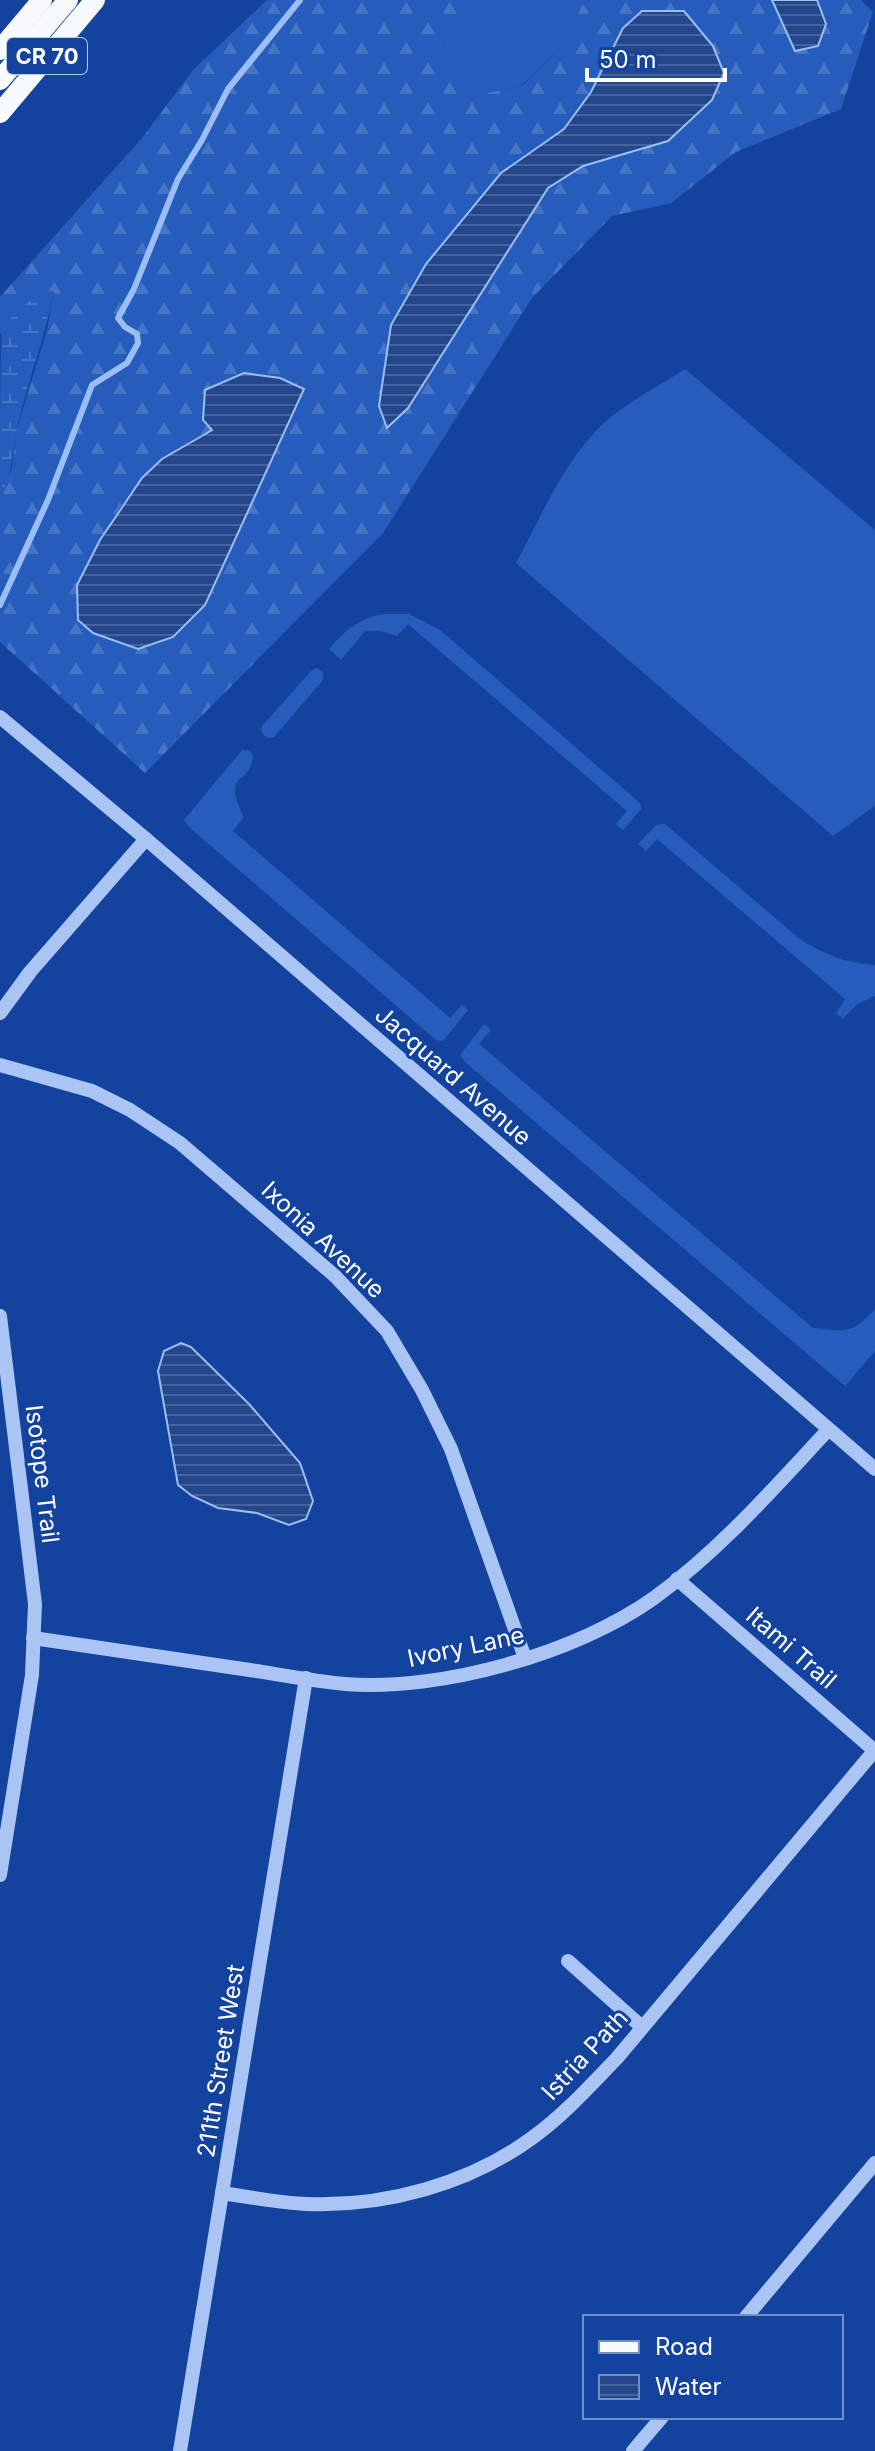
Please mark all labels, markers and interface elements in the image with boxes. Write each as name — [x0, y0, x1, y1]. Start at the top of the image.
scale bar — [587, 32, 725, 82]
road number: CR 70 — [7, 38, 87, 74]
text: 50 m — [599, 45, 657, 74]
street label: Jacquard Avenue — [369, 1000, 537, 1151]
street label: Ixonia Avenue — [256, 1175, 391, 1304]
street label: Isotope Trail — [20, 1403, 65, 1545]
street label: Itami Trail — [740, 1601, 842, 1695]
street label: Ivory Lane — [405, 1620, 527, 1673]
street label: 211th Street West — [191, 1962, 250, 2159]
street label: Istria Path — [535, 2003, 634, 2106]
legend — [583, 2315, 843, 2419]
text: Road — [655, 2332, 713, 2361]
text: Water — [655, 2372, 722, 2401]

